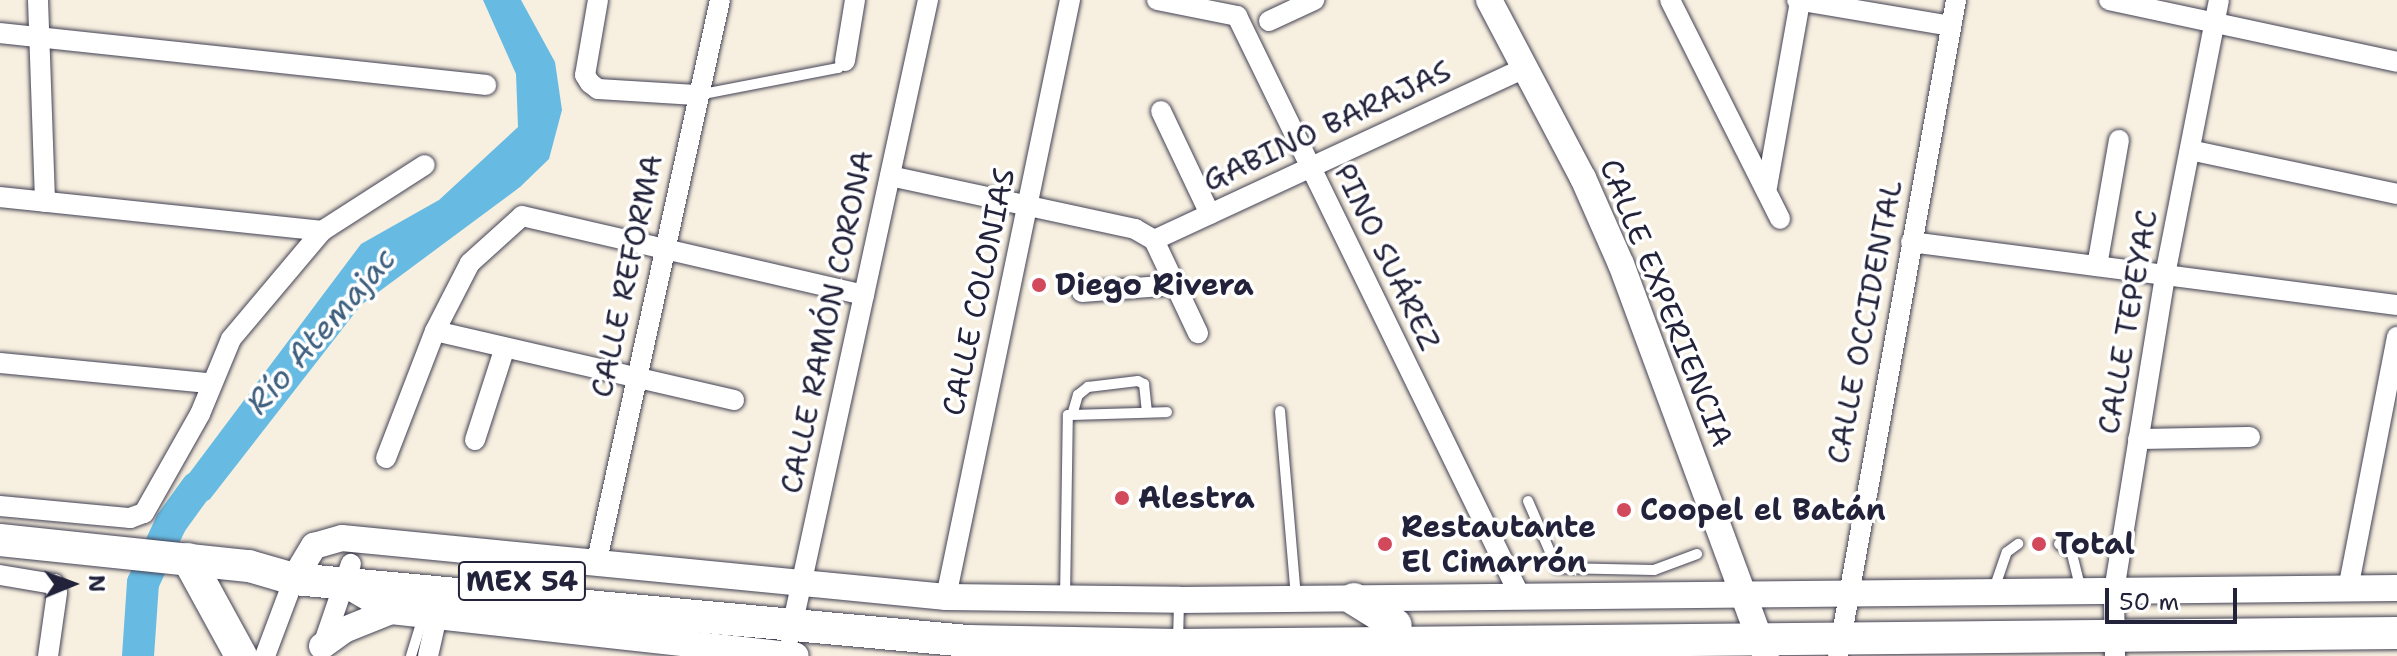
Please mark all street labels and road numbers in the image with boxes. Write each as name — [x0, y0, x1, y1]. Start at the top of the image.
street label: GABINO BARAJAS — [1197, 53, 1457, 199]
street label: CALLE RAMÓN CORONA — [773, 147, 881, 497]
street label: CALLE REFORMA — [584, 151, 670, 401]
street label: CALLE EXPERIENCIA — [1592, 154, 1740, 452]
street label: PINO SUÁREZ — [1326, 158, 1448, 356]
street label: CALLE COLONIAS — [935, 165, 1023, 419]
street label: CALLE OCCIDENTAL — [1820, 177, 1910, 467]
street label: CALLE TEPEYAC — [2091, 207, 2165, 437]
road number: MEX 54 — [456, 557, 588, 605]

